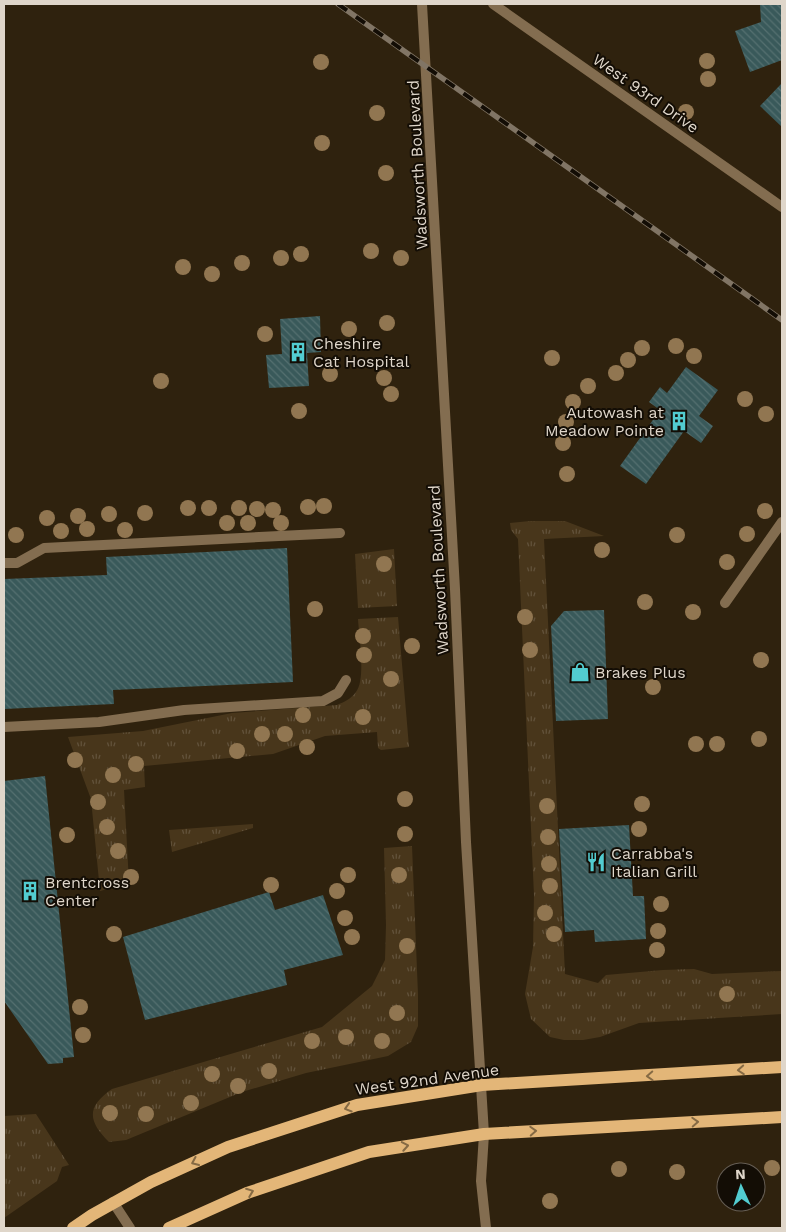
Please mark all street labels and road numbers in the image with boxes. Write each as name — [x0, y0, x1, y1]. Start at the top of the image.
street label: West 93rd Drive — [589, 50, 702, 137]
street label: Wadsworth Boulevard — [404, 80, 431, 250]
street label: Wadsworth Boulevard — [425, 485, 452, 655]
street label: West 92nd Avenue — [354, 1060, 500, 1099]

